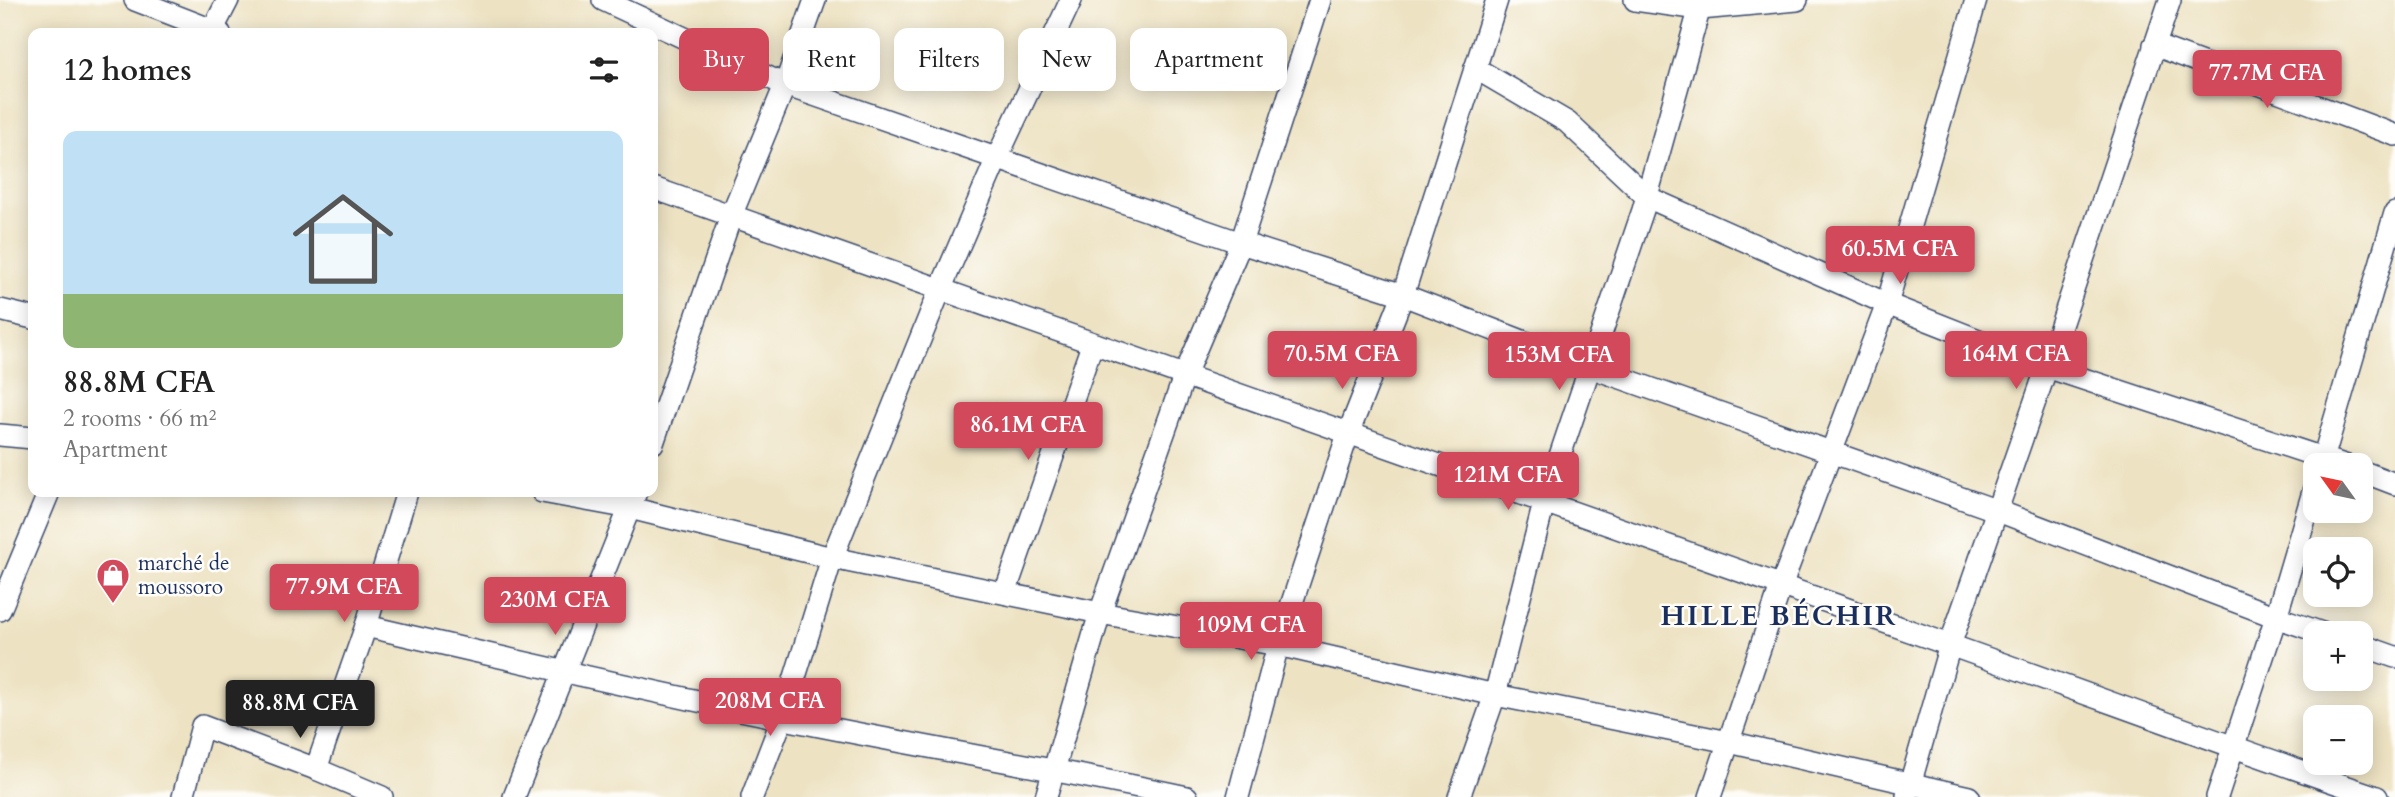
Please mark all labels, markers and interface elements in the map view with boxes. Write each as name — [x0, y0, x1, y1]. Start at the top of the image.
chip: Buy — [679, 28, 769, 91]
chip: Rent — [783, 28, 880, 91]
chip: Filters — [894, 28, 1004, 91]
chip: New — [1018, 28, 1116, 91]
chip: Apartment — [1130, 28, 1287, 91]
text: 12 homes — [63, 50, 192, 91]
pin: 77.7M CFA — [2187, 50, 2347, 110]
icon: filters — [585, 51, 623, 89]
text: 77.7M CFA — [2209, 57, 2325, 88]
icon: home — [280, 176, 406, 302]
pin: 60.5M CFA — [1820, 226, 1980, 286]
text: 60.5M CFA — [1842, 233, 1958, 264]
pin: 70.5M CFA — [1262, 332, 1422, 391]
pin: 153M CFA — [1487, 332, 1631, 392]
pin: 164M CFA — [1944, 332, 2088, 391]
text: 70.5M CFA — [1284, 338, 1400, 369]
text: 164M CFA — [1961, 338, 2071, 369]
text: 153M CFA — [1504, 339, 1614, 370]
text: 88.8M CFA — [63, 362, 215, 403]
pin: 86.1M CFA — [948, 402, 1108, 462]
text: 2 rooms · 66 m² — [63, 403, 216, 434]
text: 86.1M CFA — [970, 409, 1086, 440]
text: Apartment — [63, 434, 167, 465]
pin: 121M CFA — [1436, 452, 1580, 512]
north arrow — [2303, 453, 2373, 523]
map controls — [2303, 453, 2373, 775]
text: 121M CFA — [1453, 459, 1563, 490]
button: locate — [2303, 537, 2373, 607]
place label: marché de moussoro — [138, 549, 230, 602]
shop icon: marché de moussoro — [94, 556, 132, 605]
pin: 77.9M CFA — [264, 564, 424, 624]
text: 77.9M CFA — [286, 571, 402, 602]
pin: 230M CFA — [483, 578, 627, 637]
text: 230M CFA — [500, 584, 610, 615]
district label: HILLE BÉCHIR — [1660, 597, 1898, 635]
pin: 109M CFA — [1179, 602, 1323, 662]
text: 109M CFA — [1196, 609, 1306, 640]
button: + — [2303, 621, 2373, 691]
pin: 208M CFA — [698, 678, 842, 738]
pin: 88.8M CFA — [220, 680, 380, 740]
text: 208M CFA — [715, 685, 825, 716]
text: 88.8M CFA — [242, 687, 358, 718]
button: − — [2303, 705, 2373, 775]

